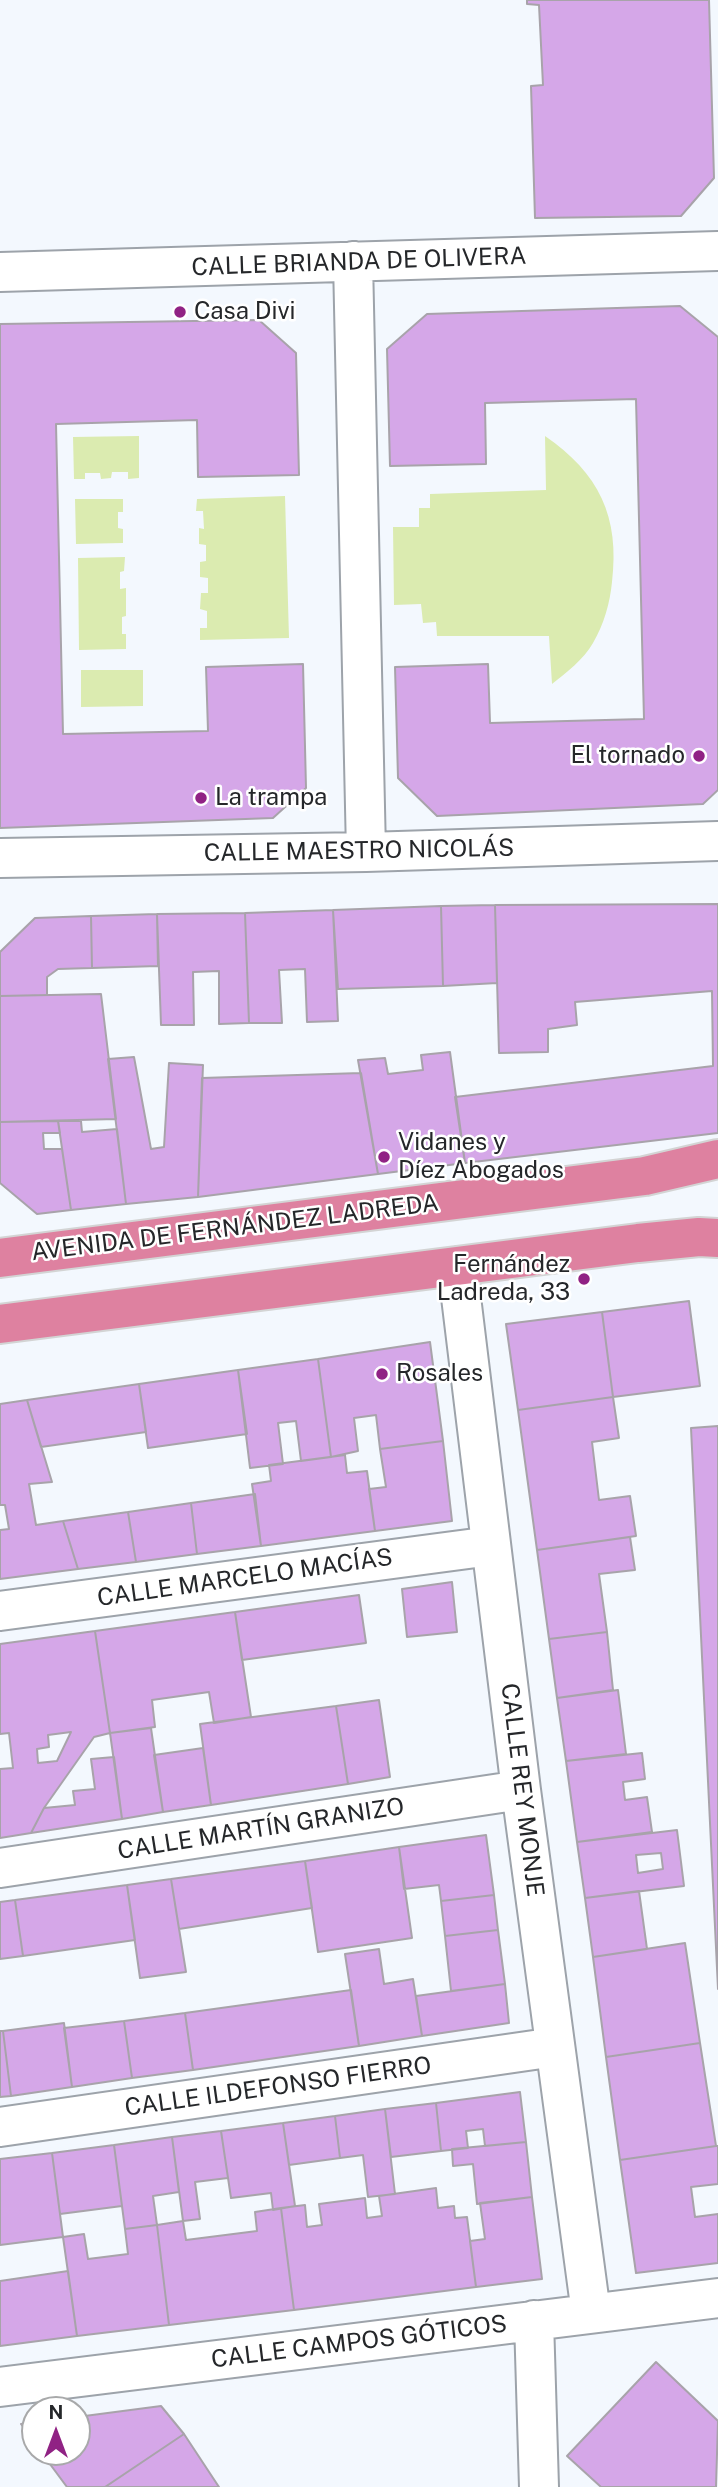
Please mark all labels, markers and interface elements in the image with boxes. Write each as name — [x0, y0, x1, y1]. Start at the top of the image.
street label: CALLE BRIANDA DE OLIVERA — [191, 242, 527, 282]
place label: Casa Divi — [194, 298, 295, 326]
marker: Casa Divi — [172, 304, 188, 320]
place label: El tornado — [570, 742, 685, 770]
marker: El tornado — [691, 748, 707, 764]
place label: La trampa — [215, 784, 327, 812]
marker: La trampa — [193, 790, 209, 806]
street label: CALLE MAESTRO NICOLÁS — [204, 834, 514, 868]
place label: Vidanes y Díez Abogados — [398, 1129, 564, 1185]
marker: Vidanes y Díez Abogados — [376, 1149, 392, 1165]
street label: AVENIDA DE FERNÁNDEZ LADREDA — [30, 1189, 440, 1267]
place label: Fernández Ladreda, 33 — [437, 1251, 570, 1307]
marker: Fernández Ladreda, 33 — [576, 1271, 592, 1287]
place label: Rosales — [396, 1360, 483, 1388]
marker: Rosales — [374, 1366, 390, 1382]
street label: CALLE MARCELO MACÍAS — [95, 1543, 395, 1613]
street label: CALLE REY MONJE — [495, 1682, 549, 1898]
street label: CALLE MARTÍN GRANIZO — [116, 1792, 406, 1866]
street label: CALLE ILDEFONSO FIERRO — [123, 2051, 433, 2123]
street label: CALLE CAMPOS GÓTICOS — [210, 2310, 508, 2374]
north arrow — [21, 2396, 91, 2466]
text: N — [49, 2401, 63, 2423]

